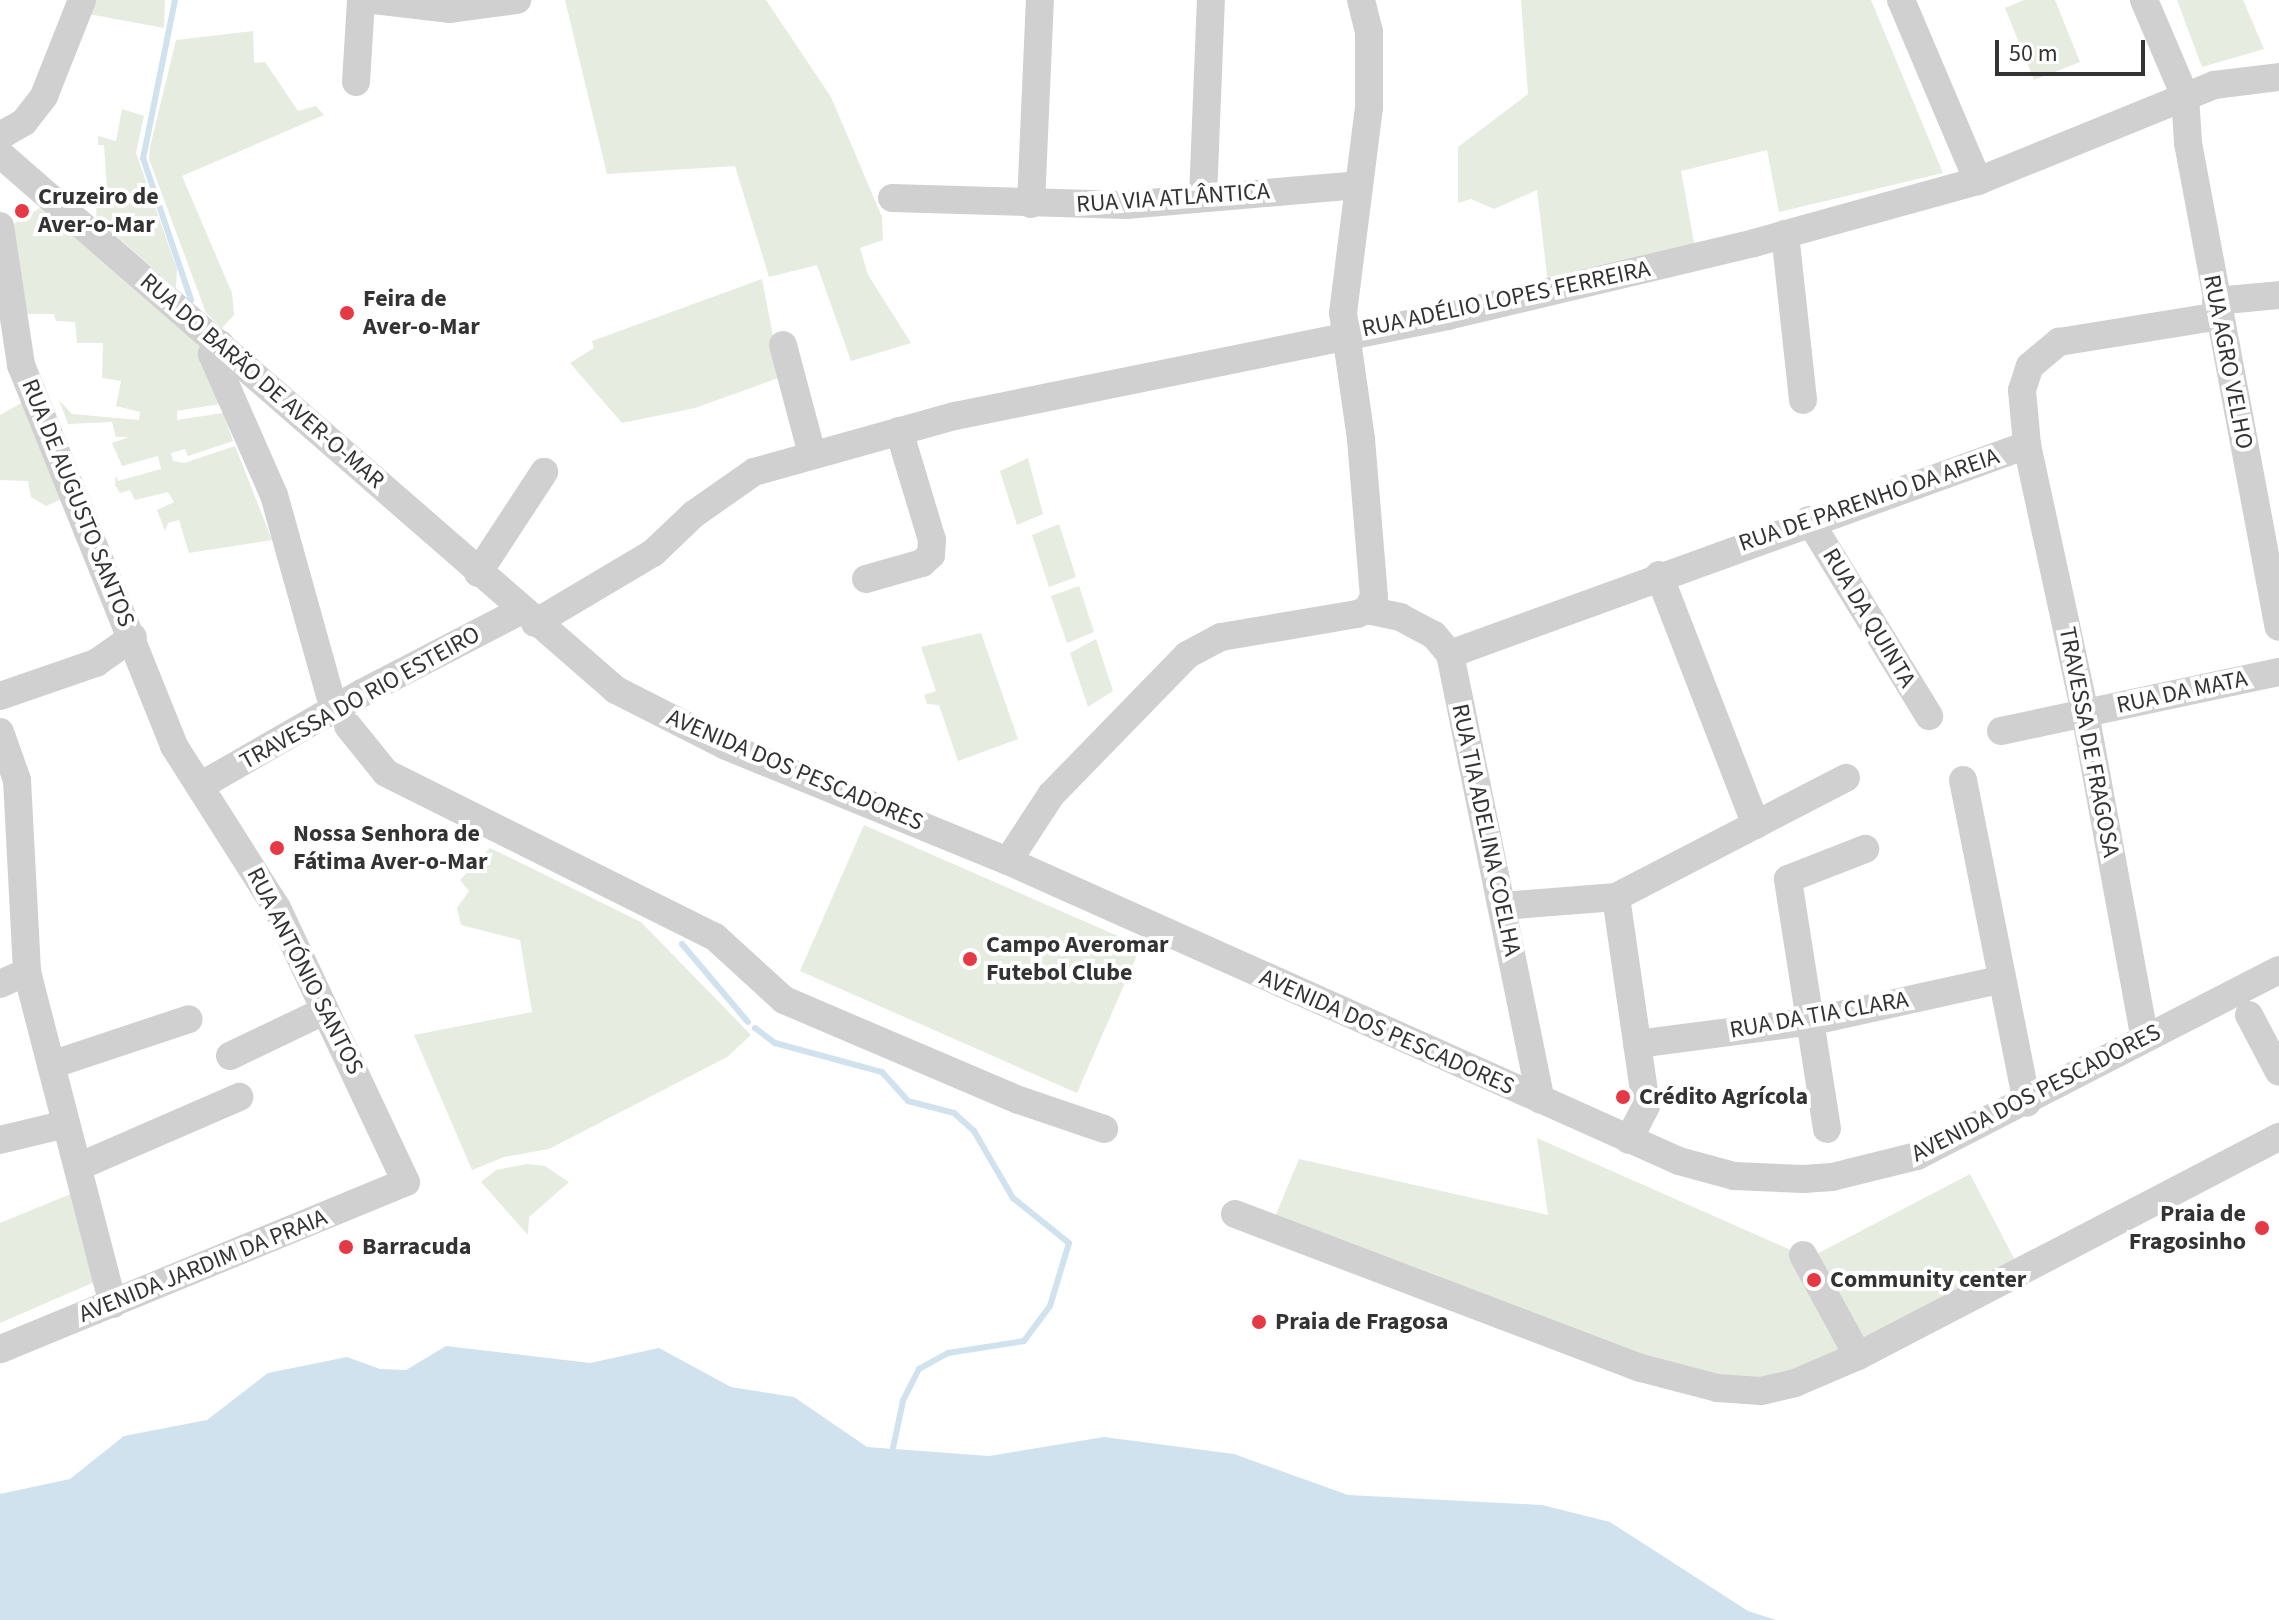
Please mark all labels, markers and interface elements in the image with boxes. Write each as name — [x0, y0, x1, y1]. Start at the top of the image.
scale bar — [1999, 24, 2149, 74]
text: 50 m — [2009, 36, 2058, 71]
street label: RUA VIA ATLÂNTICA — [1075, 177, 1271, 219]
place label: Cruzeiro de Aver-o-Mar — [38, 183, 159, 239]
marker: Cruzeiro de Aver-o-Mar — [13, 202, 31, 220]
street label: RUA ADÉLIO LOPES FERREIRA — [1359, 254, 1653, 344]
street label: RUA DO BARÃO DE AVER-O-MAR — [134, 267, 390, 495]
street label: RUA AGRO VELHO — [2197, 272, 2259, 452]
place label: Feira de Aver-o-Mar — [363, 285, 480, 341]
marker: Feira de Aver-o-Mar — [338, 304, 356, 322]
street label: RUA DE AUGUSTO SANTOS — [15, 375, 141, 631]
street label: RUA DE PARENHO DA AREIA — [1735, 442, 2003, 558]
street label: RUA DA QUINTA — [1816, 543, 1922, 693]
street label: TRAVESSA DO RIO ESTEIRO — [235, 620, 485, 776]
street label: TRAVESSA DE FRAGOSA — [2053, 624, 2125, 860]
street label: RUA DA MATA — [2114, 664, 2250, 720]
street label: RUA TIA ADELINA COELHA — [1445, 701, 1527, 959]
street label: AVENIDA DOS PESCADORES — [662, 703, 928, 837]
place label: Nossa Senhora de Fátima Aver-o-Mar — [293, 820, 488, 876]
marker: Nossa Senhora de Fátima Aver-o-Mar — [268, 839, 286, 857]
street label: RUA ANTÓNIO SANTOS — [240, 863, 370, 1079]
place label: Campo Averomar Futebol Clube — [986, 931, 1169, 987]
marker: Campo Averomar Futebol Clube — [961, 950, 979, 968]
street label: AVENIDA DOS PESCADORES — [1255, 963, 1519, 1101]
street label: RUA DA TIA CLARA — [1727, 985, 1911, 1045]
street label: AVENIDA DOS PESCADORES — [1907, 1018, 2165, 1168]
place label: Crédito Agrícola — [1639, 1083, 1808, 1111]
marker: Crédito Agrícola — [1614, 1088, 1632, 1106]
place label: Praia de Fragosinho — [2129, 1200, 2246, 1256]
street label: AVENIDA JARDIM DA PRAIA — [75, 1203, 331, 1329]
marker: Praia de Fragosinho — [2253, 1219, 2271, 1237]
place label: Barracuda — [362, 1233, 472, 1261]
marker: Barracuda — [337, 1238, 355, 1256]
place label: Community center — [1830, 1266, 2026, 1294]
marker: Community center — [1805, 1271, 1823, 1289]
place label: Praia de Fragosa — [1275, 1308, 1448, 1336]
marker: Praia de Fragosa — [1250, 1313, 1268, 1331]

